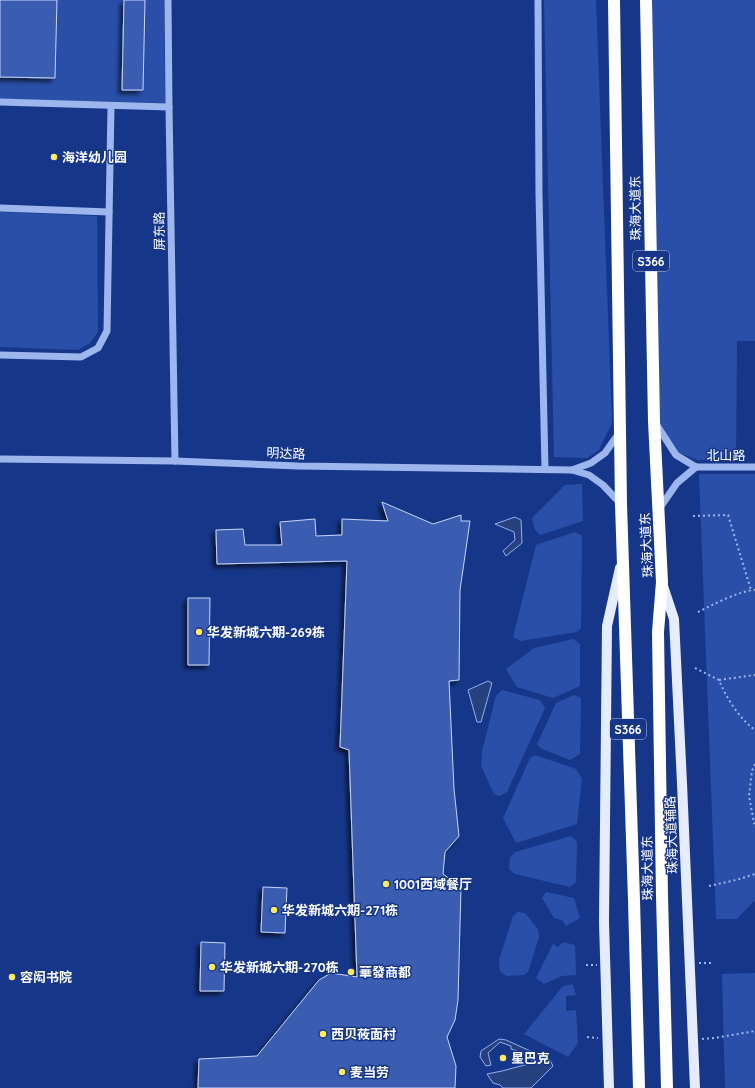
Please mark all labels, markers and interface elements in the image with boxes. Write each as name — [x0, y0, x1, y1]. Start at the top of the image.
place label: 海洋幼儿园 — [62, 149, 127, 165]
marker: 海洋幼儿园 — [49, 152, 59, 162]
street label: 珠海大道东 — [626, 175, 644, 241]
street label: 屏东路 — [151, 211, 167, 251]
road number: S366 — [633, 251, 669, 271]
street label: 明达路 — [266, 444, 306, 462]
street label: 北山路 — [706, 447, 746, 463]
street label: 珠海大道东 — [636, 512, 656, 578]
place label: 华发新城六期-269栋 — [207, 624, 325, 640]
marker: 华发新城六期-269栋 — [194, 627, 204, 637]
road number: S366 — [610, 719, 646, 739]
street label: 珠海大道辅路 — [662, 796, 680, 874]
street label: 珠海大道东 — [638, 835, 656, 901]
place label: 1001西域餐厅 — [394, 876, 472, 892]
marker: 1001西域餐厅 — [381, 879, 391, 889]
place label: 华发新城六期-271栋 — [282, 902, 398, 918]
marker: 华发新城六期-271栋 — [269, 905, 279, 915]
place label: 华发新城六期-270栋 — [220, 959, 339, 975]
marker: 华发新城六期-270栋 — [207, 962, 217, 972]
place label: 華發商都 — [359, 964, 411, 980]
marker: 華發商都 — [346, 967, 356, 977]
place label: 容闳书院 — [20, 969, 72, 985]
marker: 容闳书院 — [7, 972, 17, 982]
place label: 西贝莜面村 — [331, 1026, 396, 1042]
marker: 西贝莜面村 — [318, 1029, 328, 1039]
place label: 星巴克 — [511, 1050, 550, 1066]
marker: 星巴克 — [498, 1053, 508, 1063]
place label: 麦当劳 — [350, 1064, 389, 1080]
marker: 麦当劳 — [337, 1067, 347, 1077]

